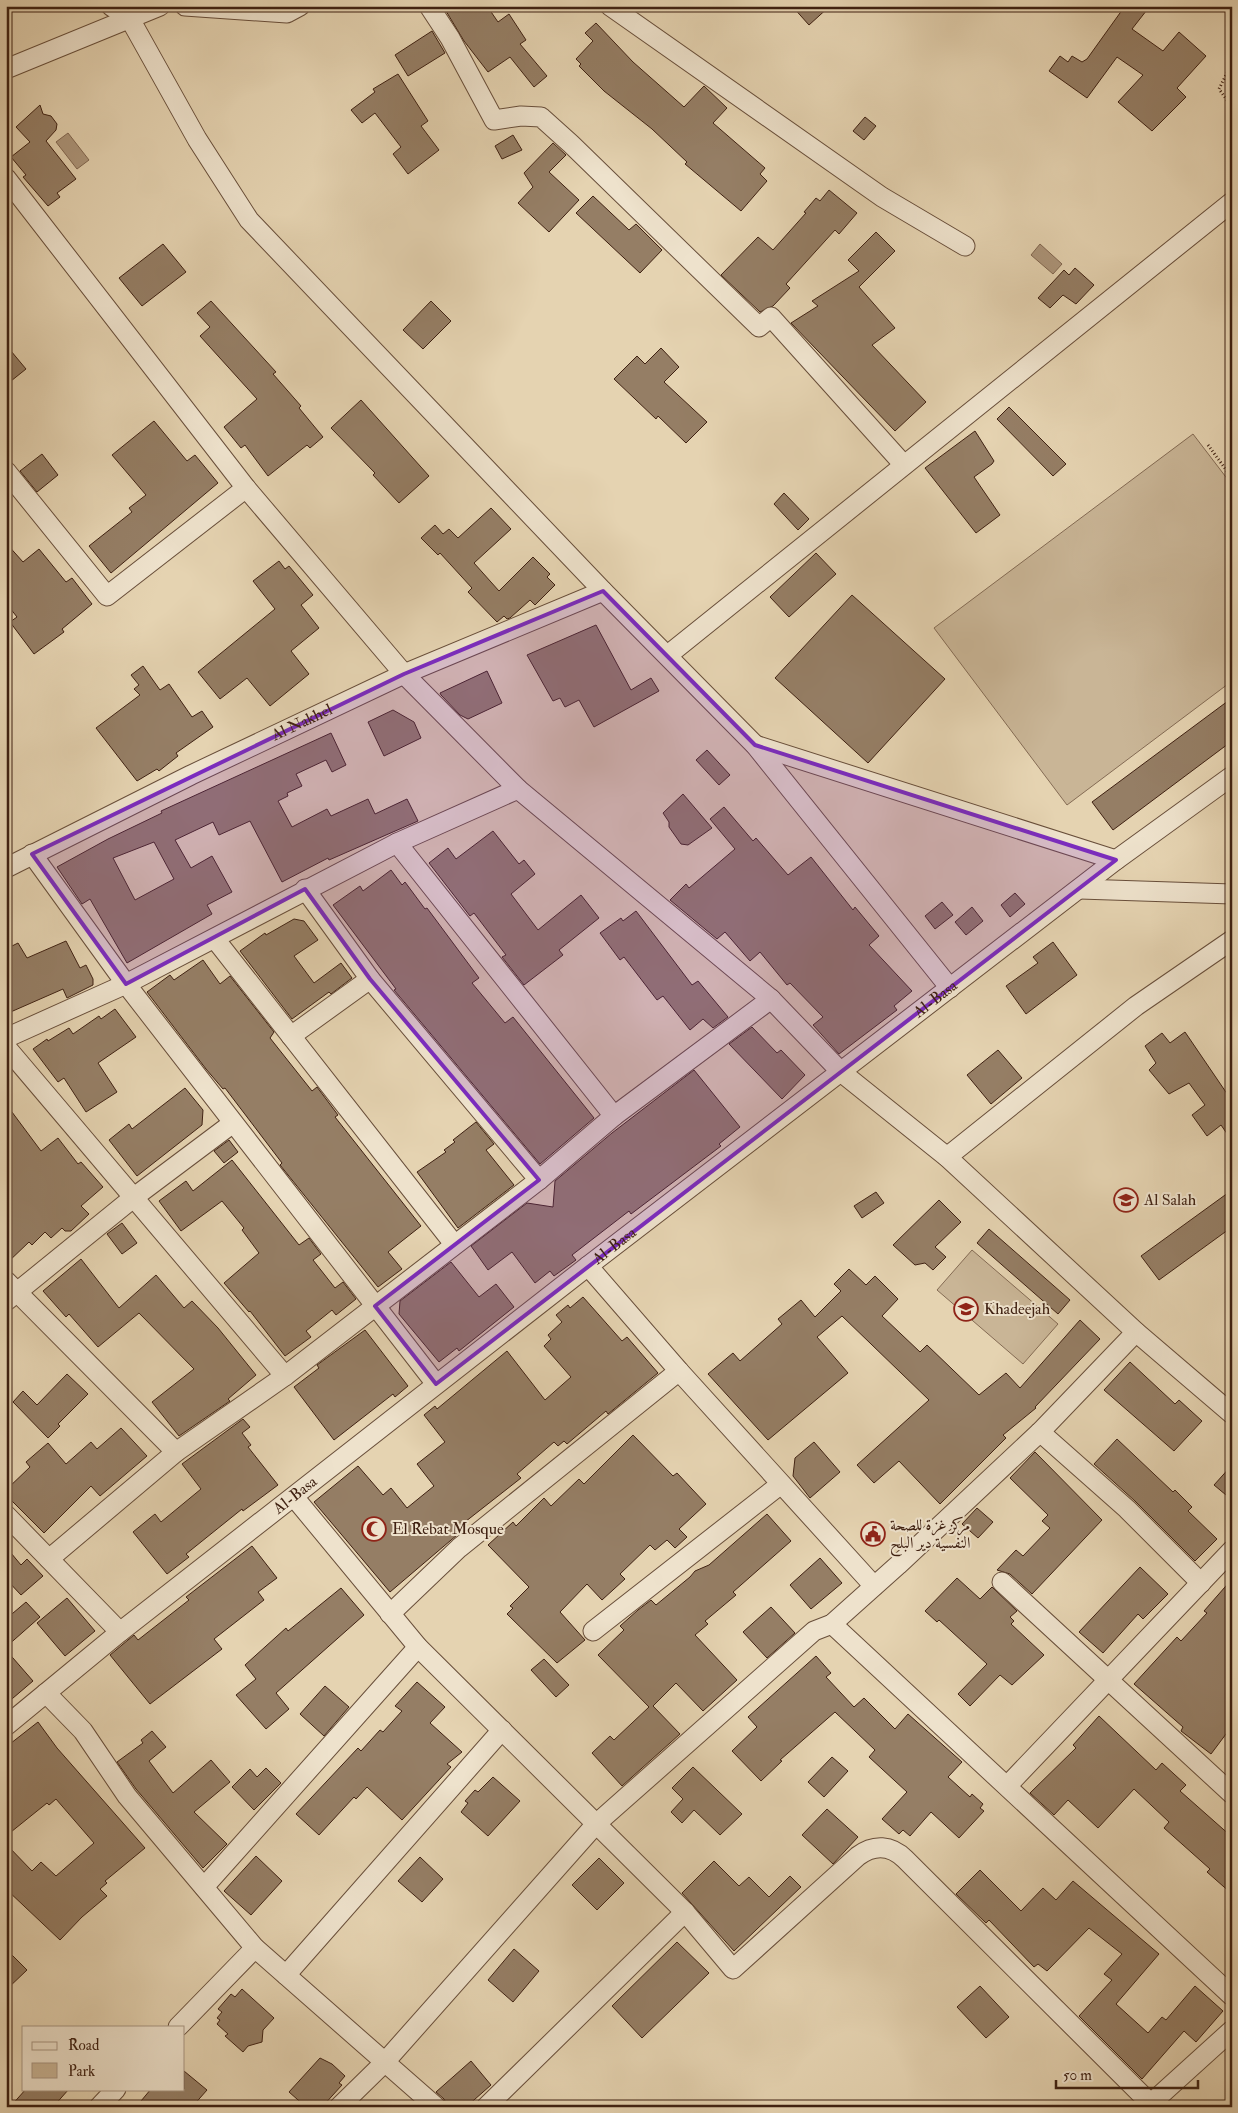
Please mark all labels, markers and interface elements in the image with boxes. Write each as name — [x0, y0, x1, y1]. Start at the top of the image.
street label: Al Nakhel — [268, 699, 336, 746]
street label: Al-Basa — [909, 975, 962, 1023]
school or university icon: Al Salah — [1113, 1187, 1139, 1213]
place label: Al Salah — [1143, 1190, 1197, 1210]
street label: Al-Basa — [587, 1222, 641, 1270]
school or university icon: Khadeejah — [953, 1296, 979, 1322]
place label: Khadeejah — [984, 1299, 1051, 1319]
street label: Al-Basa — [268, 1471, 321, 1519]
place label: مركز غزة للصحة النفسية دير البلح — [890, 1515, 970, 1557]
mosque icon: El Rebat Mosque — [361, 1516, 387, 1542]
place label: El Rebat Mosque — [392, 1519, 504, 1539]
public building icon: مركز غزة للصحة النفسية دير البلح — [860, 1521, 886, 1547]
legend — [22, 2026, 185, 2090]
text: Road — [68, 2036, 100, 2055]
scale bar — [1056, 2058, 1198, 2090]
text: Park — [68, 2062, 95, 2081]
text: 50 m — [1063, 2066, 1092, 2085]

